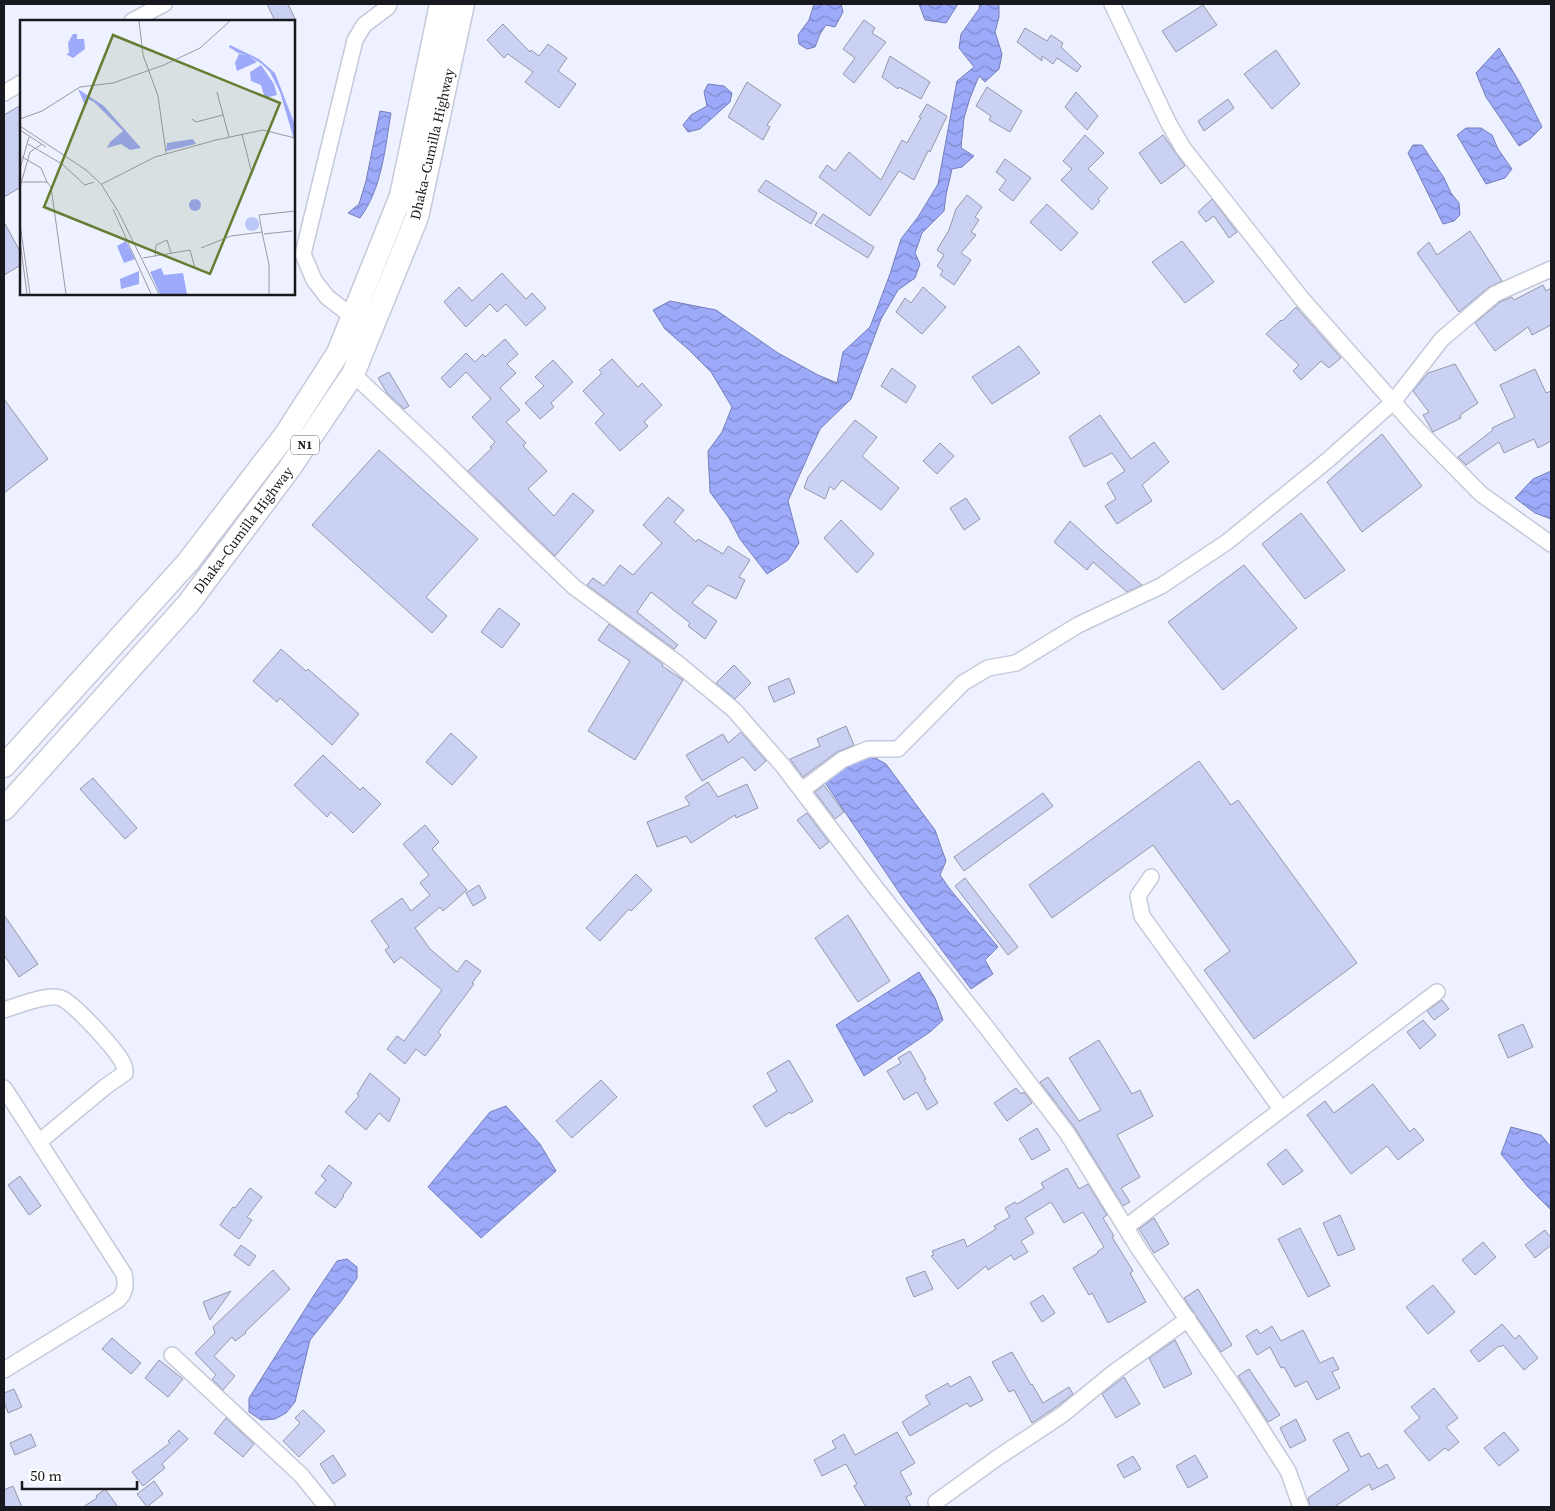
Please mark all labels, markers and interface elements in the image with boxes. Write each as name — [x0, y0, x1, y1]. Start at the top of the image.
inset map — [20, 20, 295, 295]
street label: Dhaka–Cumilla Highway — [405, 66, 459, 222]
road number: N1 — [291, 436, 319, 454]
street label: Dhaka–Cumilla Highway — [189, 462, 298, 598]
scale bar — [22, 1458, 138, 1490]
text: 50 m — [30, 1465, 62, 1486]

